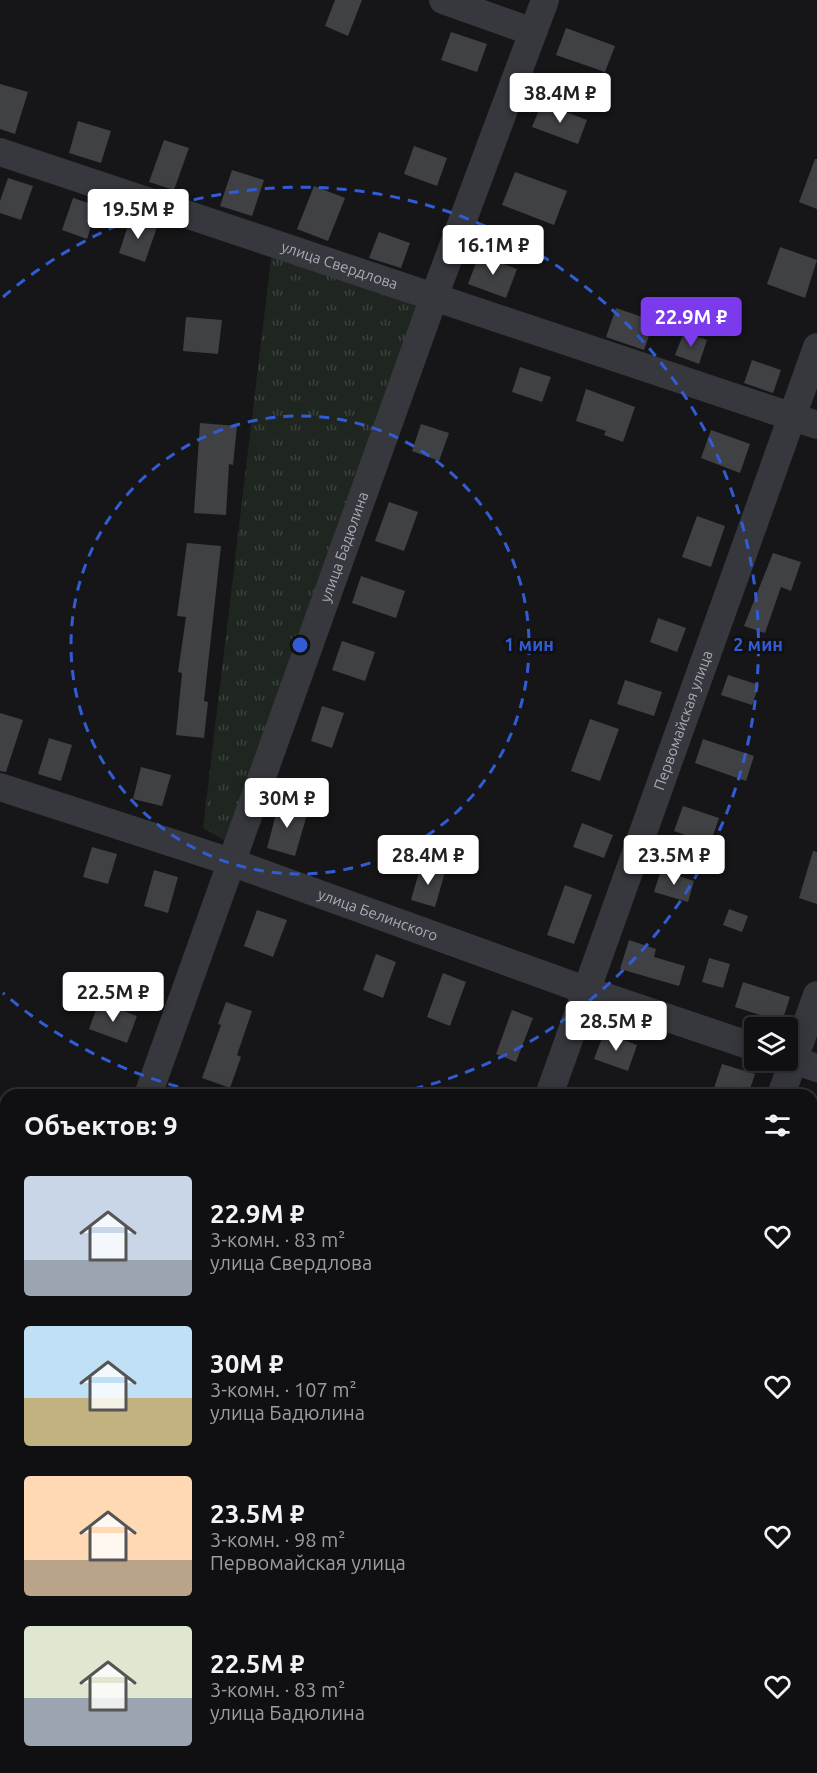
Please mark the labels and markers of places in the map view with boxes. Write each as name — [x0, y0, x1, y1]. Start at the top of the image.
pin: 38.4M ₽ — [505, 73, 615, 124]
pin: 19.5M ₽ — [83, 189, 193, 240]
pin: 16.1M ₽ — [438, 225, 548, 276]
pin: 22.9M ₽ — [636, 297, 746, 348]
centre of rings — [290, 635, 310, 655]
pin: 30M ₽ — [245, 778, 329, 829]
pin: 28.4M ₽ — [373, 835, 483, 886]
pin: 23.5M ₽ — [619, 835, 729, 886]
pin: 22.5M ₽ — [58, 972, 168, 1023]
pin: 28.5M ₽ — [561, 1001, 671, 1052]

